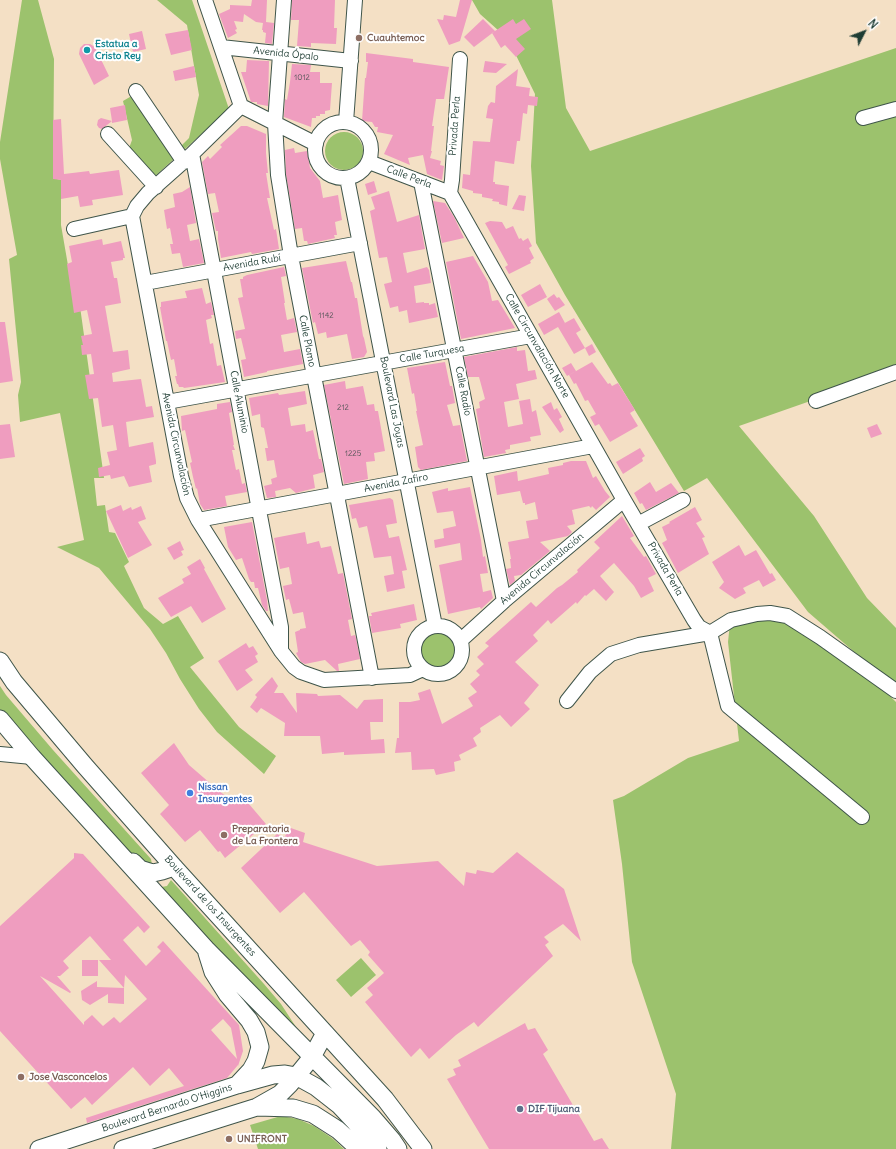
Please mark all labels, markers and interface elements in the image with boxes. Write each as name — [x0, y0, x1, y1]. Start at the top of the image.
north arrow — [844, 12, 884, 52]
text: N — [865, 16, 881, 31]
place label: Cuauhtemoc — [367, 32, 425, 44]
marker: Cuauhtemoc — [354, 33, 364, 43]
place label: Estatua a Cristo Rey — [95, 38, 141, 62]
marker: Estatua a Cristo Rey — [82, 45, 92, 55]
street label: Avenida Ópalo — [253, 45, 319, 63]
house number: 1012 — [294, 73, 310, 83]
street label: Privada Perla — [447, 96, 463, 156]
street label: Calle Perla — [385, 163, 433, 191]
street label: Avenida Rubí — [222, 252, 282, 274]
street label: Calle Circunvalación Norte — [502, 292, 572, 400]
house number: 1142 — [318, 311, 334, 321]
street label: Calle Plomo — [296, 314, 318, 368]
street label: Calle Turquesa — [399, 342, 465, 366]
street label: Boulevard Las Joyas — [377, 355, 407, 449]
street label: Calle Radio — [452, 365, 474, 417]
street label: Calle Aluminio — [227, 370, 251, 434]
street label: Avenida Circunvalación — [159, 391, 193, 497]
house number: 212 — [337, 403, 349, 413]
house number: 1225 — [345, 449, 361, 459]
street label: Avenida Zafiro — [363, 471, 429, 495]
street label: Avenida Circunvalación — [498, 531, 586, 607]
street label: Privada Perla — [645, 540, 685, 598]
place label: Nissan Insurgentes — [198, 781, 252, 804]
marker: Nissan Insurgentes — [185, 788, 195, 798]
place label: Preparatoria de La Frontera — [232, 823, 298, 846]
marker: Preparatoria de La Frontera — [219, 830, 229, 840]
street label: Boulevard de los Insurgentes — [162, 853, 258, 959]
place label: Jose Vasconcelos — [29, 1071, 107, 1083]
marker: Jose Vasconcelos — [16, 1072, 26, 1082]
street label: Boulevard Bernardo O'Higgins — [100, 1081, 234, 1135]
place label: DIF Tijuana — [528, 1103, 580, 1115]
marker: DIF Tijuana — [515, 1104, 525, 1114]
place label: UNIFRONT — [237, 1133, 287, 1145]
marker: UNIFRONT — [224, 1134, 234, 1144]

